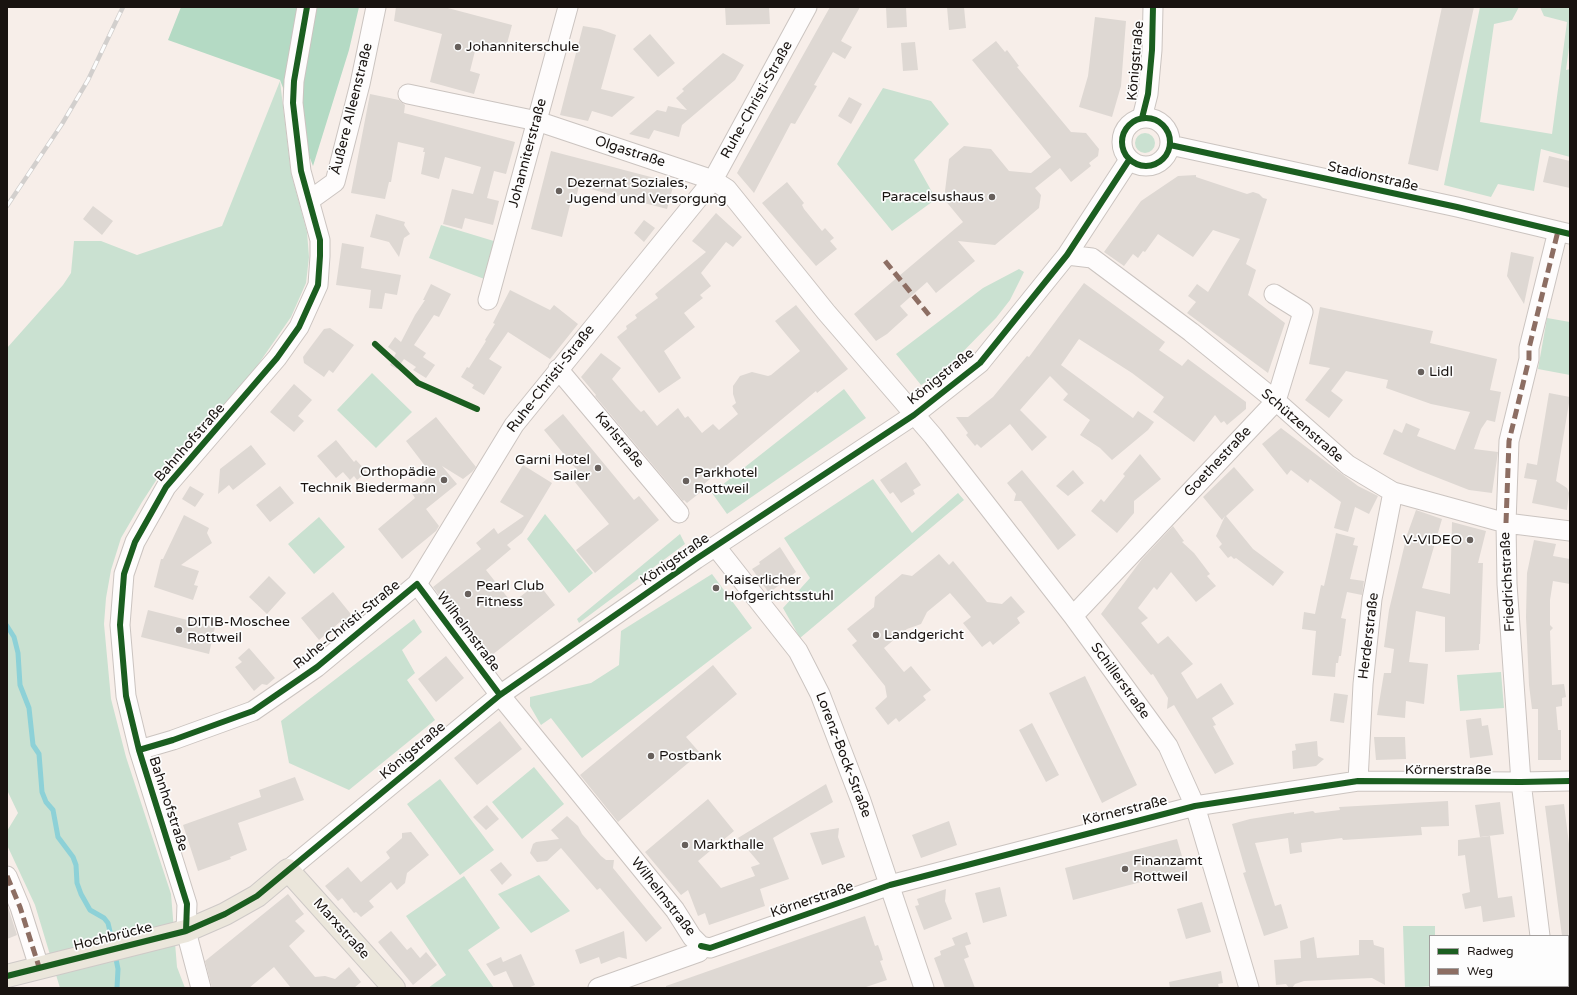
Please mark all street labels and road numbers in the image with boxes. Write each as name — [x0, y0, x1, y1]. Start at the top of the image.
street label: Königstraße — [1124, 20, 1148, 102]
street label: Ruhe-Christi-Straße — [718, 38, 796, 162]
street label: Äußere Alleenstraße — [327, 41, 377, 177]
street label: Johanniterstraße — [505, 97, 551, 209]
street label: Olgastraße — [593, 133, 667, 171]
street label: Stadionstraße — [1326, 158, 1420, 196]
street label: Ruhe-Christi-Straße — [504, 322, 598, 436]
street label: Königstraße — [904, 345, 978, 409]
street label: Schützenstraße — [1257, 386, 1347, 466]
street label: Bahnhofstraße — [151, 400, 229, 486]
street label: Karlstraße — [591, 409, 647, 471]
street label: Goethestraße — [1181, 423, 1255, 501]
street label: Königstraße — [637, 530, 713, 590]
street label: Friedrichstraße — [1497, 532, 1519, 632]
street label: Ruhe-Christi-Straße — [290, 577, 404, 673]
street label: Wilhelmstraße — [433, 589, 503, 675]
street label: Herderstraße — [1355, 592, 1383, 680]
street label: Schillerstraße — [1087, 640, 1153, 722]
street label: Lorenz-Bock-Straße — [811, 690, 875, 820]
street label: Königstraße — [377, 719, 449, 783]
street label: Bahnhofstraße — [145, 755, 191, 853]
street label: Körnerstraße — [1405, 762, 1491, 778]
street label: Körnerstraße — [1081, 792, 1169, 830]
street label: Wilhelmstraße — [627, 854, 699, 940]
street label: Körnerstraße — [768, 878, 856, 922]
street label: Marxstraße — [309, 895, 373, 963]
street label: Hochbrücke — [72, 919, 154, 955]

